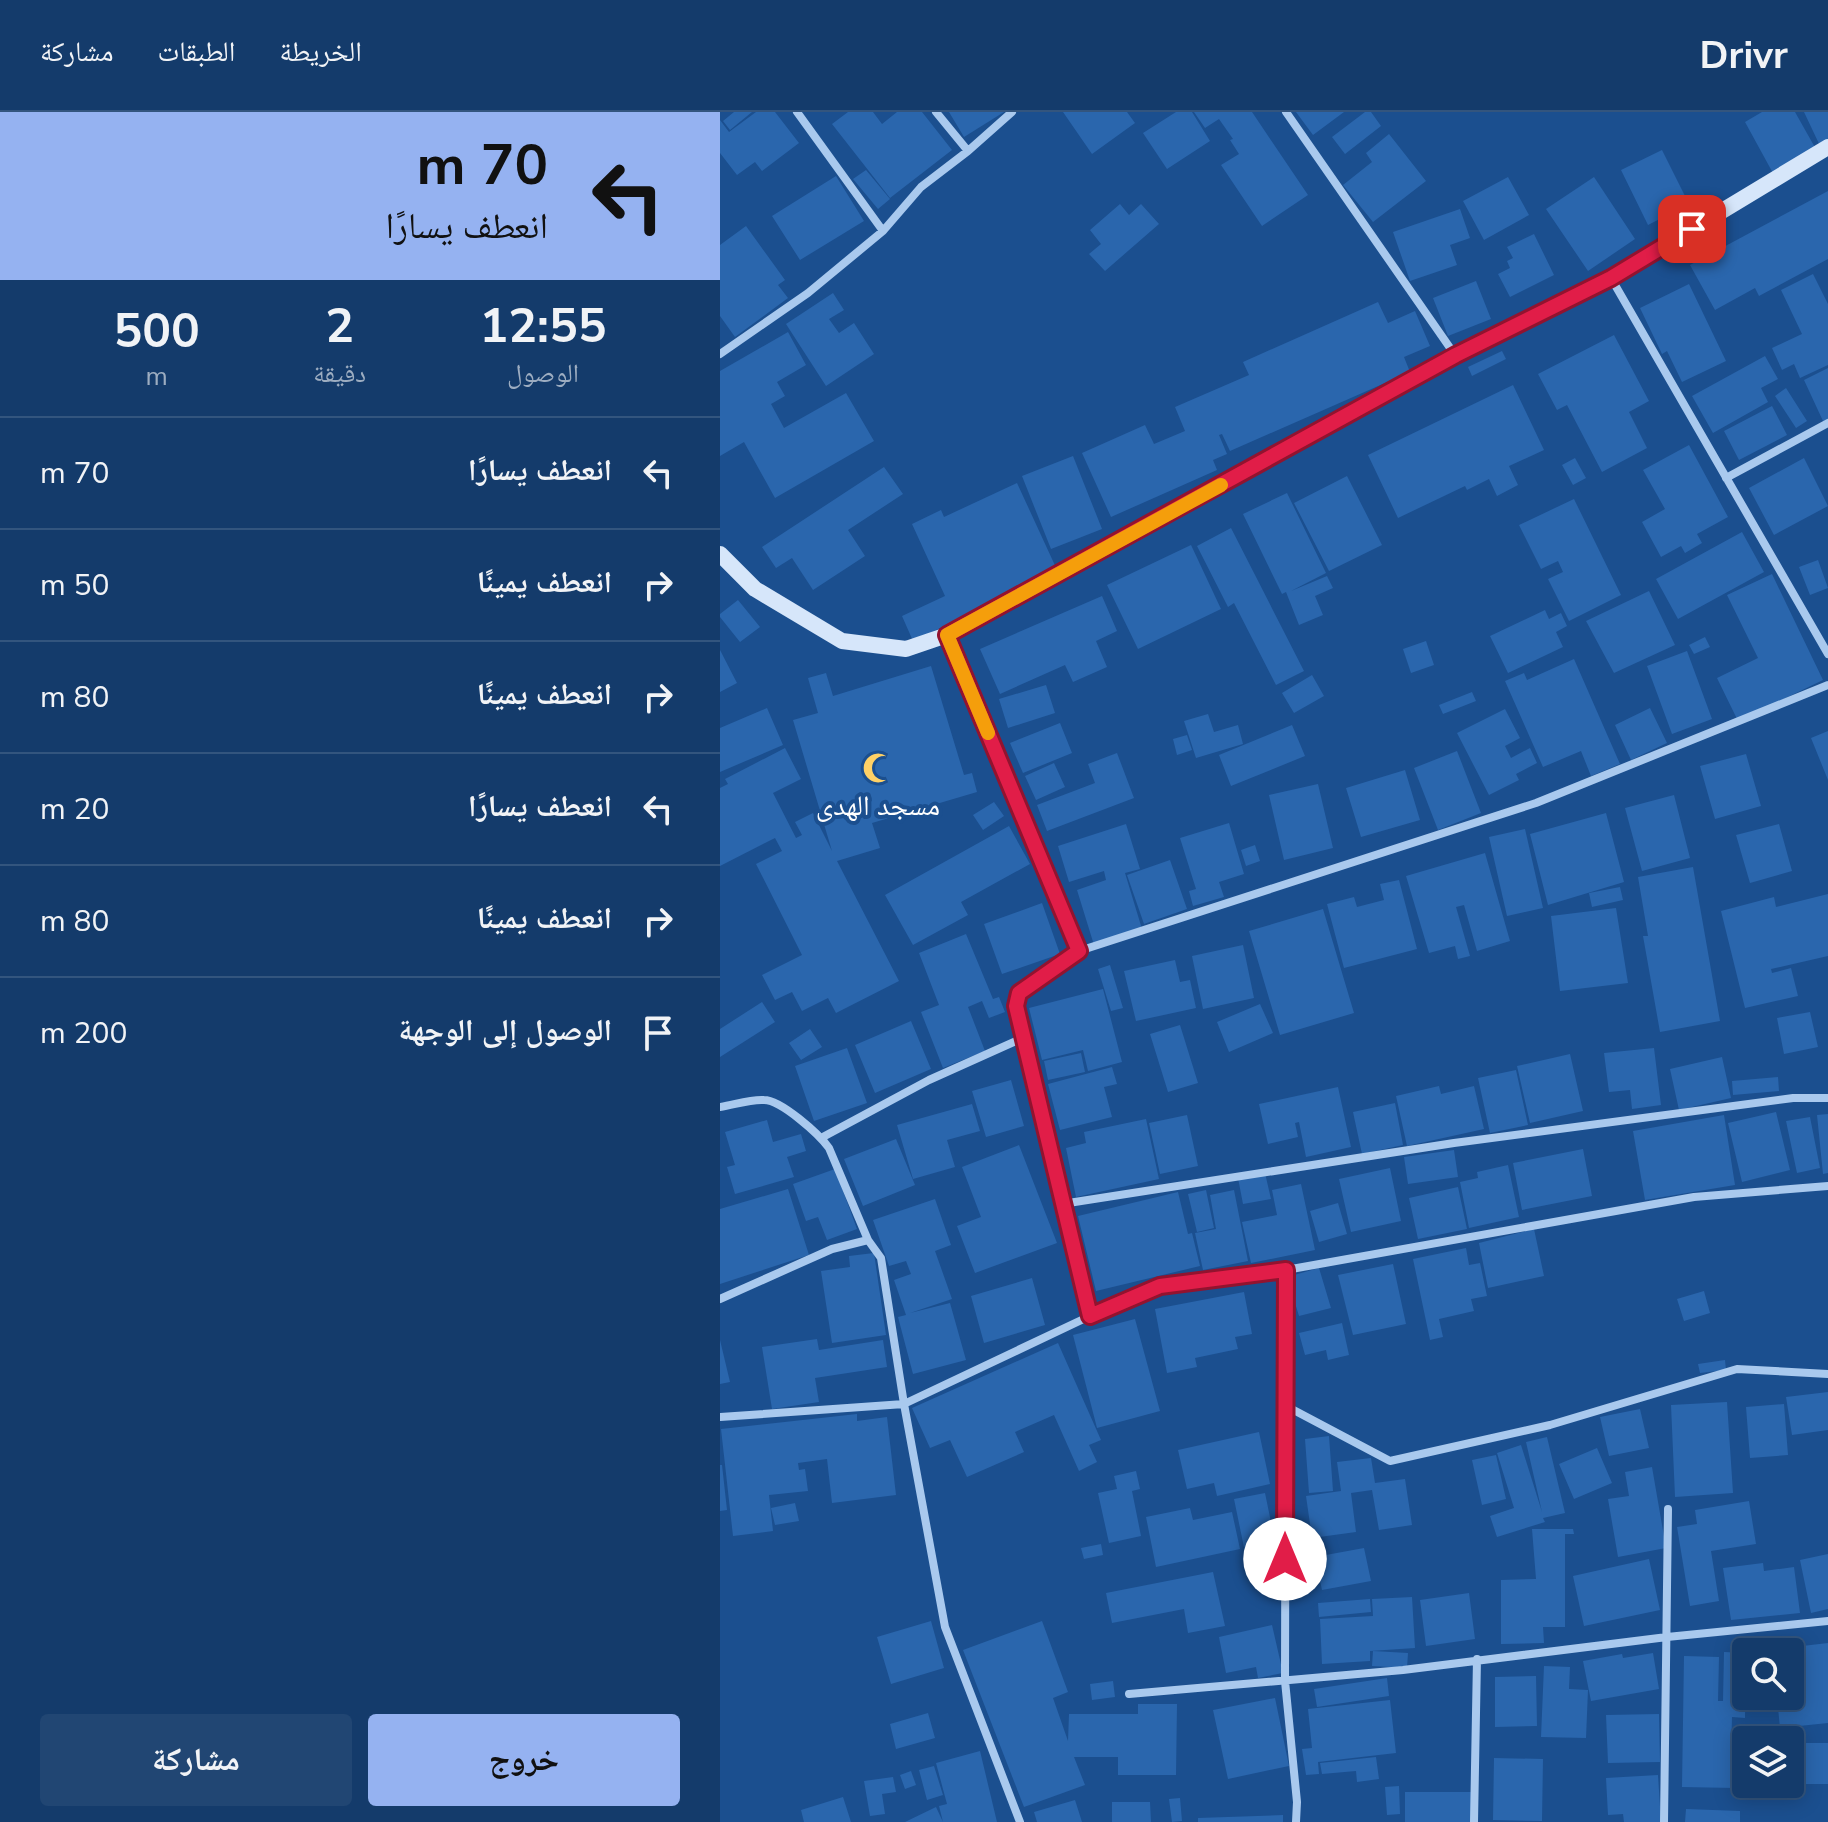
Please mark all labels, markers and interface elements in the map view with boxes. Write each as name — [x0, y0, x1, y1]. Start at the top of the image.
text: Drivr — [1700, 30, 1788, 81]
text: مشاركة — [40, 33, 114, 71]
text: الطبقات — [158, 33, 235, 71]
text: الخريطة — [279, 33, 362, 71]
text: 70 m — [417, 127, 548, 204]
icon: left — [576, 144, 680, 248]
pin — [1658, 195, 1726, 263]
text: انعطف يسارًا — [386, 202, 548, 251]
icon: arrive — [1670, 207, 1714, 251]
text: 2 — [325, 293, 354, 359]
text: 12:55 — [479, 293, 607, 359]
text: 500 — [113, 298, 200, 364]
text: دقيقة — [313, 356, 366, 391]
text: الوصول — [507, 356, 579, 391]
text: m — [145, 359, 168, 394]
text: انعطف يسارًا — [468, 450, 612, 491]
icon: left — [636, 451, 680, 495]
text: 70 m — [40, 453, 109, 494]
text: انعطف يمينًا — [477, 562, 612, 603]
icon: right — [636, 563, 680, 607]
text: 50 m — [40, 565, 109, 606]
text: انعطف يمينًا — [477, 674, 612, 715]
icon: right — [636, 675, 680, 719]
text: 80 m — [40, 677, 109, 718]
mosque icon: مسجد الهدى — [861, 751, 895, 785]
text: انعطف يسارًا — [468, 786, 612, 827]
icon: left — [636, 787, 680, 831]
place label: مسجد الهدى — [816, 787, 940, 825]
text: 20 m — [40, 789, 109, 830]
text: انعطف يمينًا — [477, 898, 612, 939]
icon: right — [636, 899, 680, 943]
text: 80 m — [40, 901, 109, 942]
text: الوصول إلى الوجهة — [399, 1010, 612, 1051]
icon: arrive — [636, 1011, 680, 1055]
text: 200 m — [40, 1013, 127, 1054]
position arrow — [1243, 1517, 1327, 1601]
map controls — [1732, 1638, 1804, 1798]
button: search — [1732, 1638, 1804, 1710]
button: مشاركة — [40, 1714, 352, 1806]
button: خروج — [368, 1714, 680, 1806]
button: layers — [1732, 1726, 1804, 1798]

